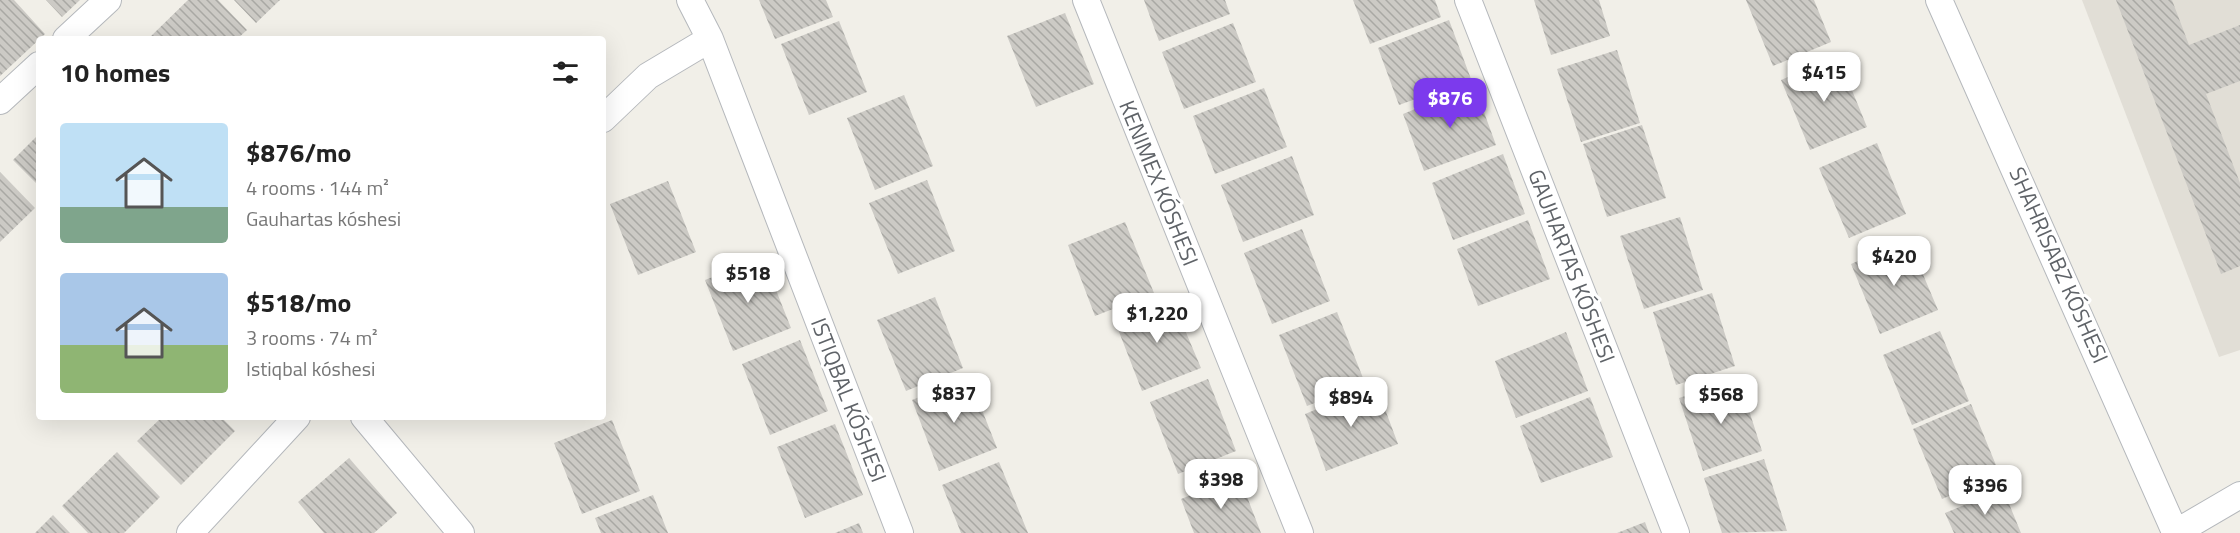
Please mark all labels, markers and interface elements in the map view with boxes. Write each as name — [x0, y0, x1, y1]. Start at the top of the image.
pin: $415 — [1788, 52, 1860, 103]
text: 10 homes — [60, 53, 170, 92]
icon: filters — [549, 56, 582, 89]
text: $415 — [1802, 56, 1846, 87]
pin: $876 — [1414, 78, 1486, 129]
text: $876 — [1428, 82, 1472, 113]
street label: KENIMEX KÓSHESI — [1110, 95, 1208, 271]
text: $876/mo — [246, 133, 351, 172]
icon: home — [108, 147, 180, 219]
street label: SHAHRISABZ KÓSHESI — [2000, 161, 2118, 369]
street label: GAUHARTAS KÓSHESI — [1519, 164, 1625, 368]
text: 4 rooms · 144 m² — [246, 172, 389, 203]
text: Gauhartas kóshesi — [246, 203, 401, 234]
pin: $420 — [1858, 236, 1930, 287]
text: $420 — [1872, 240, 1916, 271]
pin: $518 — [712, 253, 784, 304]
text: $518 — [726, 257, 770, 288]
text: $518/mo — [246, 283, 351, 322]
pin: $1,220 — [1108, 293, 1206, 344]
icon: home — [108, 297, 180, 369]
text: $1,220 — [1126, 297, 1188, 328]
street label: ISTIQBAL KÓSHESI — [802, 313, 896, 487]
text: 3 rooms · 74 m² — [246, 322, 378, 353]
text: Istiqbal kóshesi — [246, 353, 375, 384]
pin: $837 — [918, 373, 990, 424]
pin: $568 — [1685, 374, 1757, 425]
text: $837 — [932, 377, 976, 408]
pin: $894 — [1315, 377, 1387, 428]
text: $568 — [1699, 378, 1743, 409]
text: $894 — [1329, 381, 1373, 412]
pin: $398 — [1185, 459, 1257, 510]
text: $398 — [1199, 463, 1243, 494]
pin: $396 — [1949, 465, 2021, 516]
text: $396 — [1963, 469, 2007, 500]

